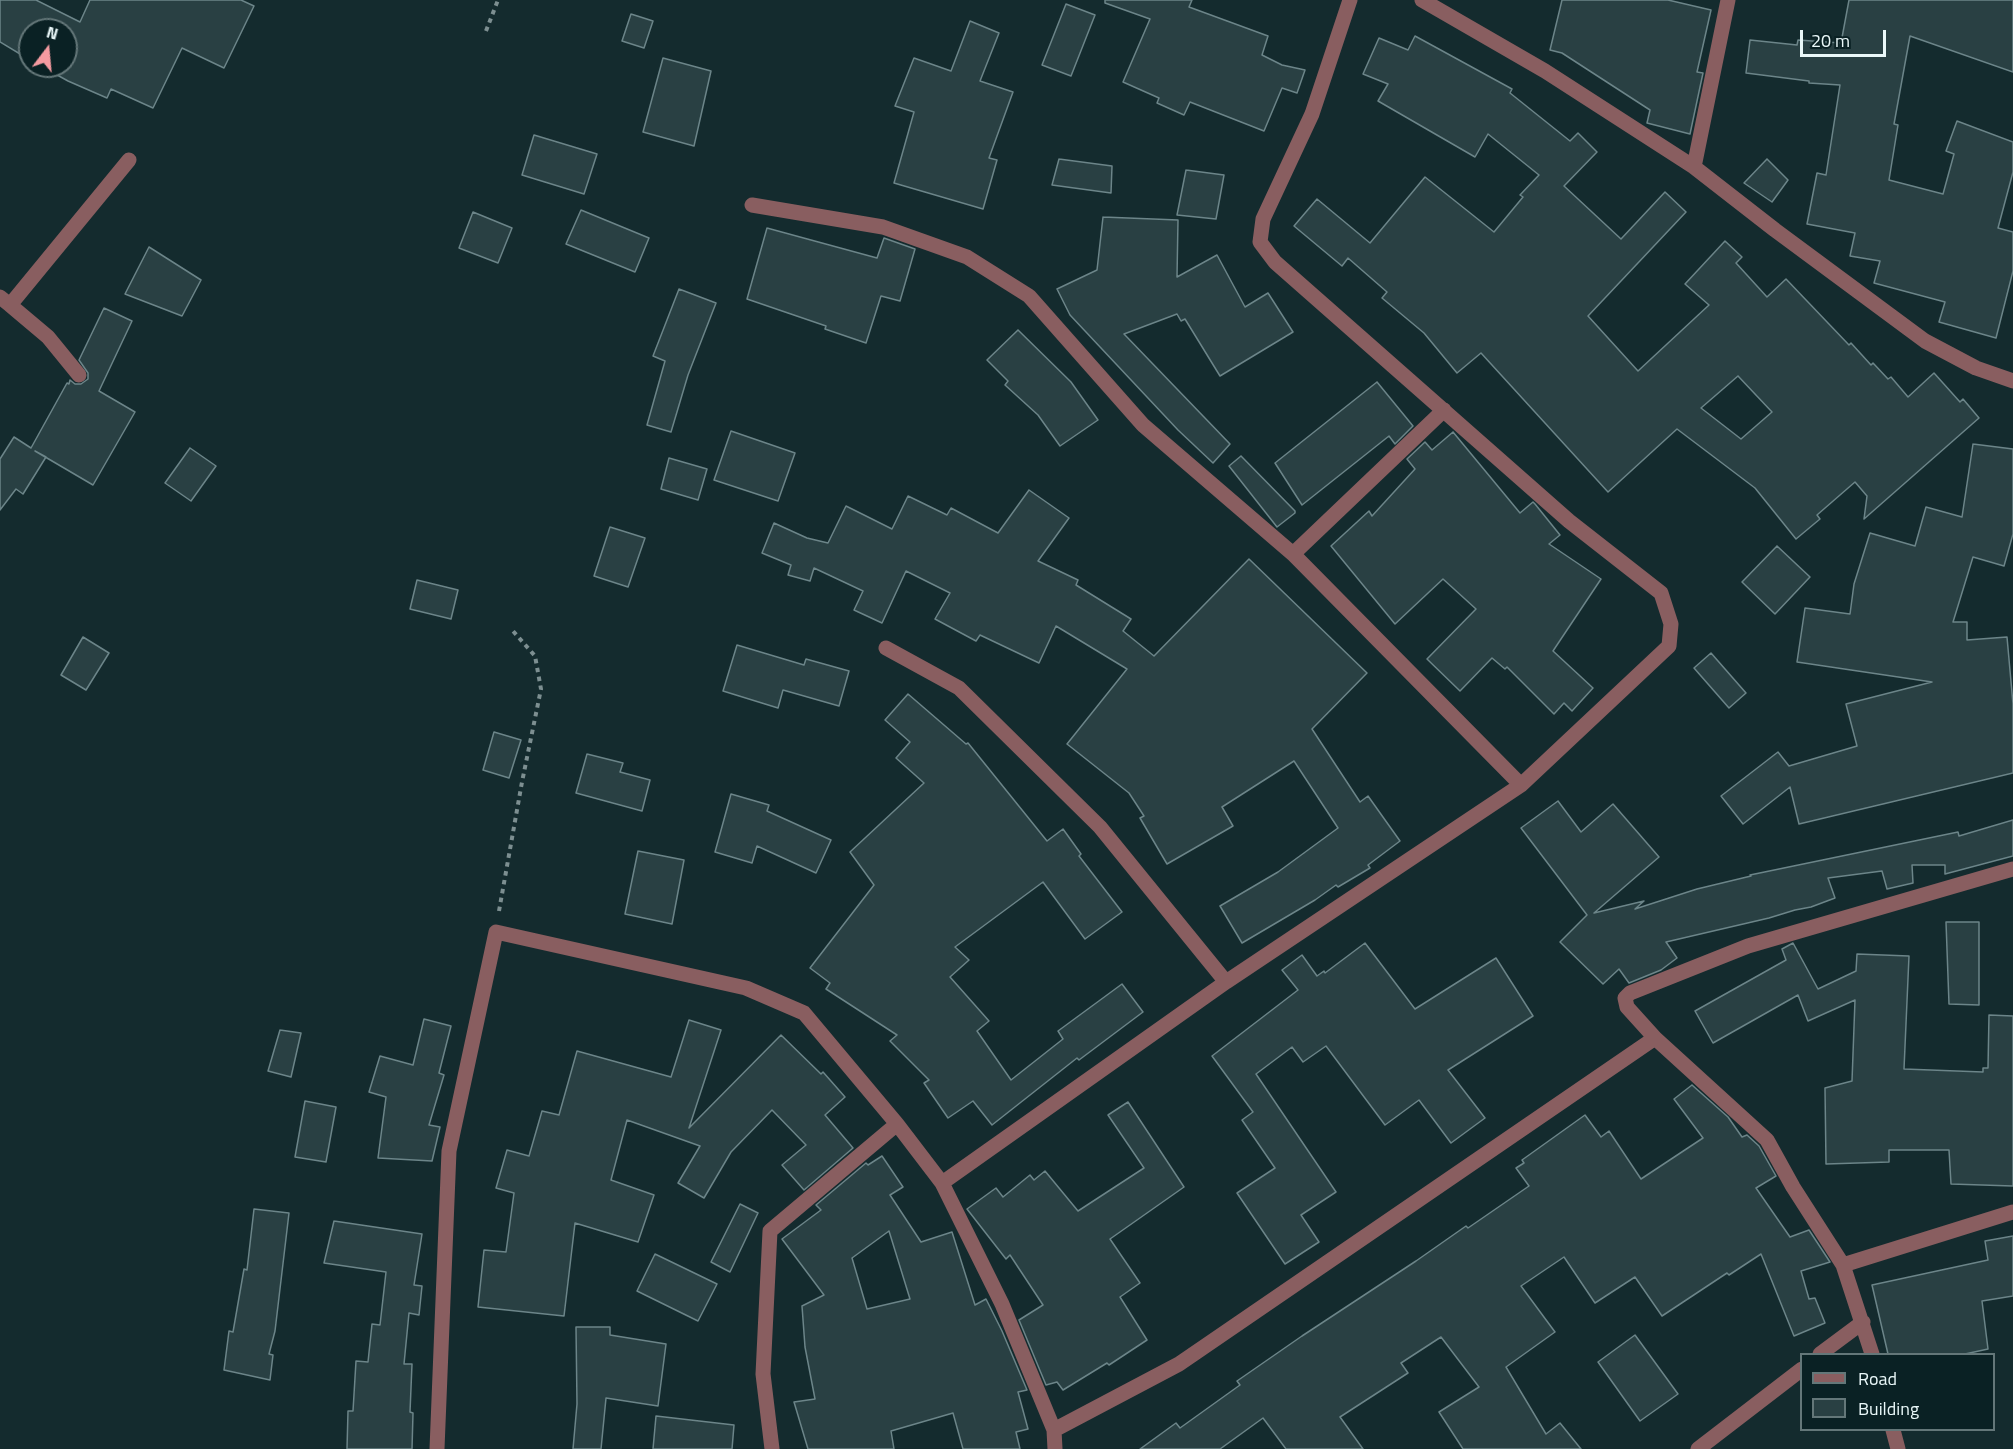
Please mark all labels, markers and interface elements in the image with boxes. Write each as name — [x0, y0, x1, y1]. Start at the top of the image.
north arrow — [18, 18, 78, 78]
scale bar — [1803, 18, 1888, 56]
text: N — [44, 20, 61, 46]
text: 20 m — [1811, 27, 1850, 54]
legend — [1800, 1353, 1995, 1431]
text: Road — [1858, 1365, 1897, 1392]
text: Building — [1858, 1395, 1919, 1422]

